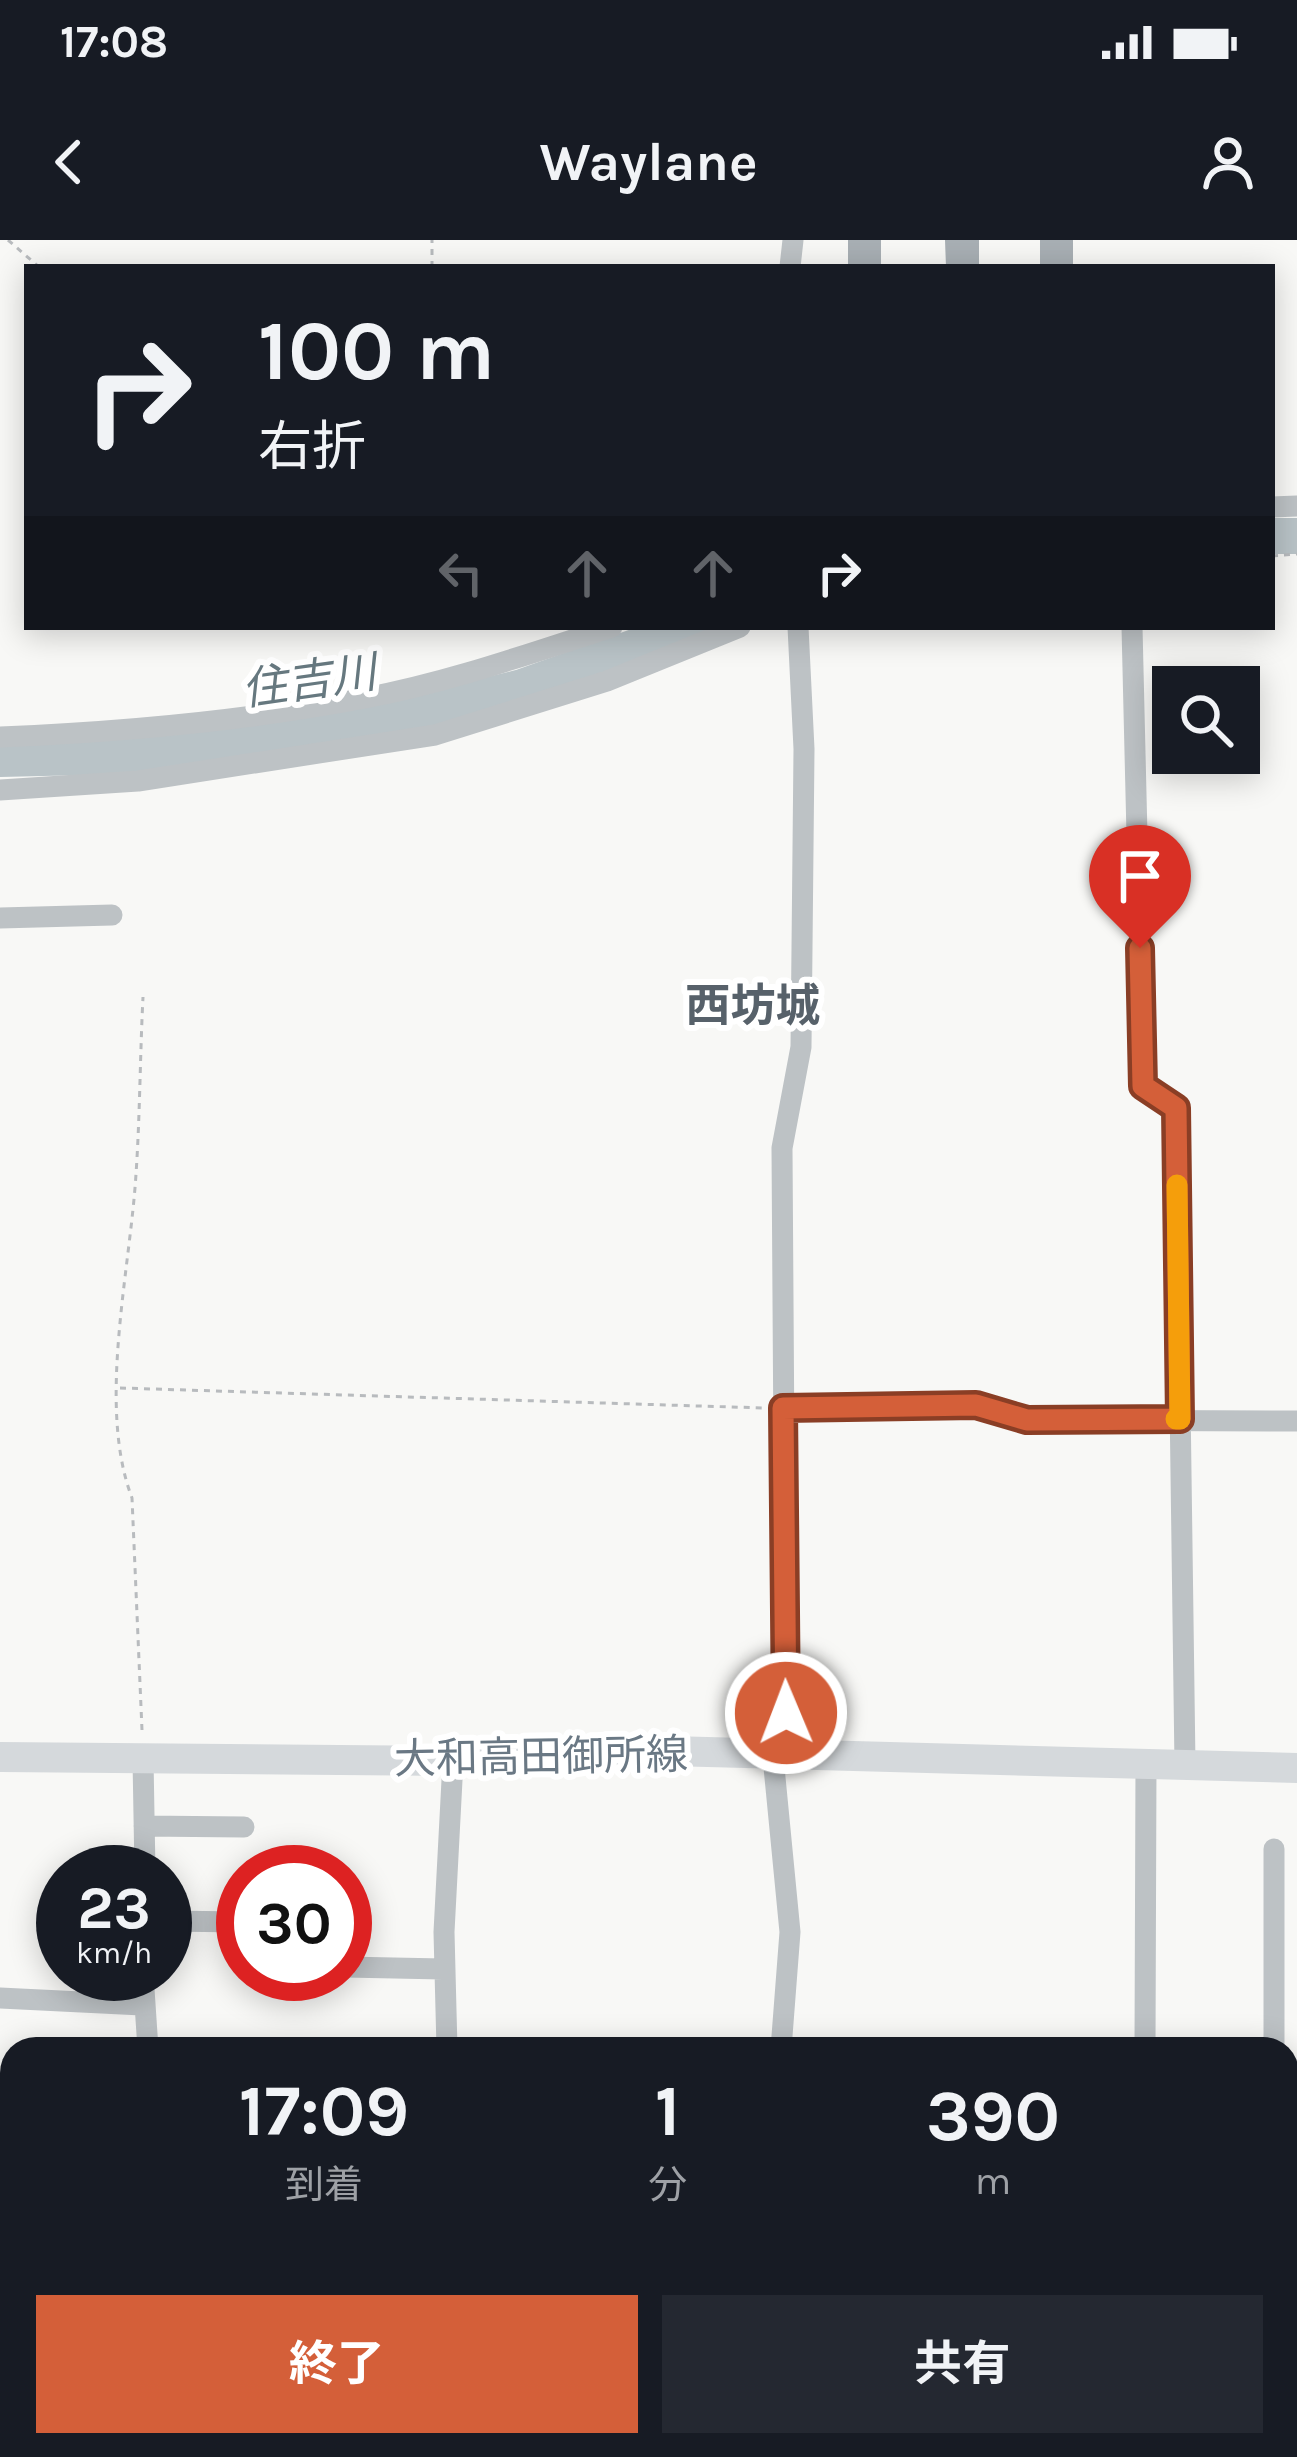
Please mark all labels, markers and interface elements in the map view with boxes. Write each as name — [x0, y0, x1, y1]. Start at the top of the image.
text: 17:08 — [60, 16, 168, 68]
icon: back — [36, 129, 102, 195]
icon: person — [1195, 129, 1261, 195]
text: Waylane — [539, 130, 758, 194]
text: 100 m — [258, 302, 495, 400]
icon: right — [60, 312, 216, 468]
text: 右折 — [258, 415, 366, 479]
icon: left — [428, 540, 494, 606]
icon: ahead — [554, 540, 620, 606]
icon: ahead — [680, 540, 746, 606]
icon: right — [806, 540, 872, 606]
water label: 住吉川 — [239, 645, 383, 716]
map controls — [1152, 666, 1260, 774]
button: search — [1152, 666, 1260, 774]
pin — [1089, 825, 1191, 948]
icon: arrive — [1107, 843, 1173, 909]
district label: 西坊城 — [685, 980, 821, 1032]
position arrow — [723, 1650, 849, 1776]
street label: 大和高田御所線 — [394, 1729, 688, 1785]
speed limit sign: 30 — [216, 1845, 372, 2001]
text: 23 — [77, 1873, 151, 1943]
text: km/h — [76, 1935, 152, 1971]
text: 17:09 — [239, 2069, 409, 2153]
text: 1 — [655, 2069, 680, 2153]
text: 390 — [926, 2074, 1060, 2158]
text: m — [975, 2158, 1011, 2204]
text: 到着 — [285, 2162, 363, 2208]
text: 分 — [648, 2162, 687, 2208]
button: 終了 — [36, 2295, 638, 2433]
button: 共有 — [662, 2295, 1263, 2433]

